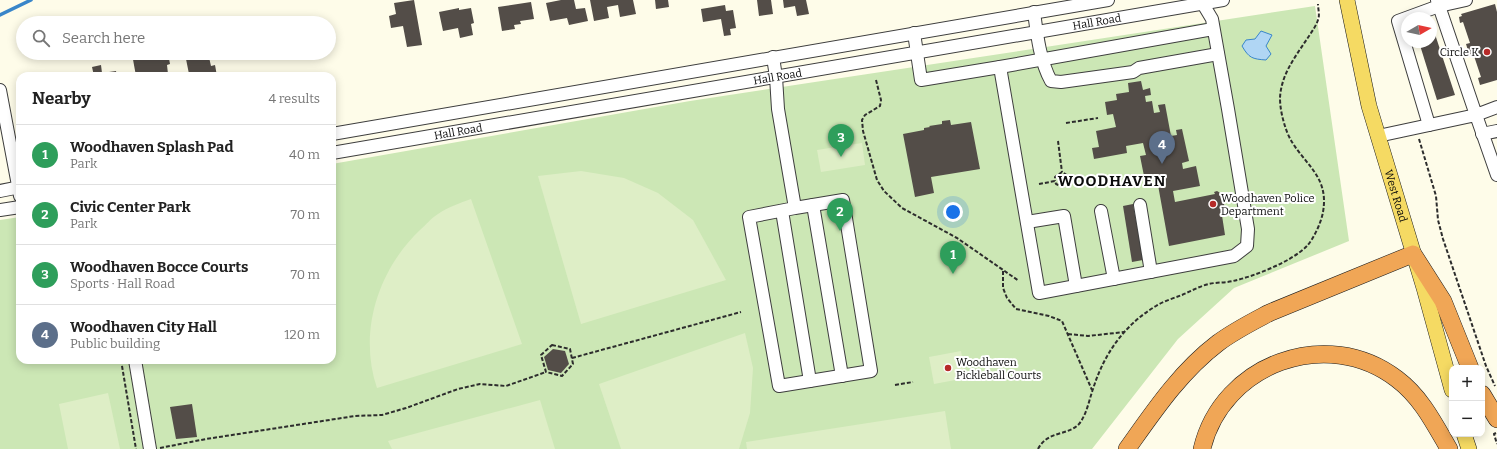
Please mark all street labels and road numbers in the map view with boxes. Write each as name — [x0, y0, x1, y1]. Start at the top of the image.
street label: Hall Road — [1072, 11, 1123, 32]
street label: Hall Road — [752, 66, 803, 87]
street label: Hall Road — [433, 121, 484, 142]
street label: West Road — [1382, 168, 1410, 224]

